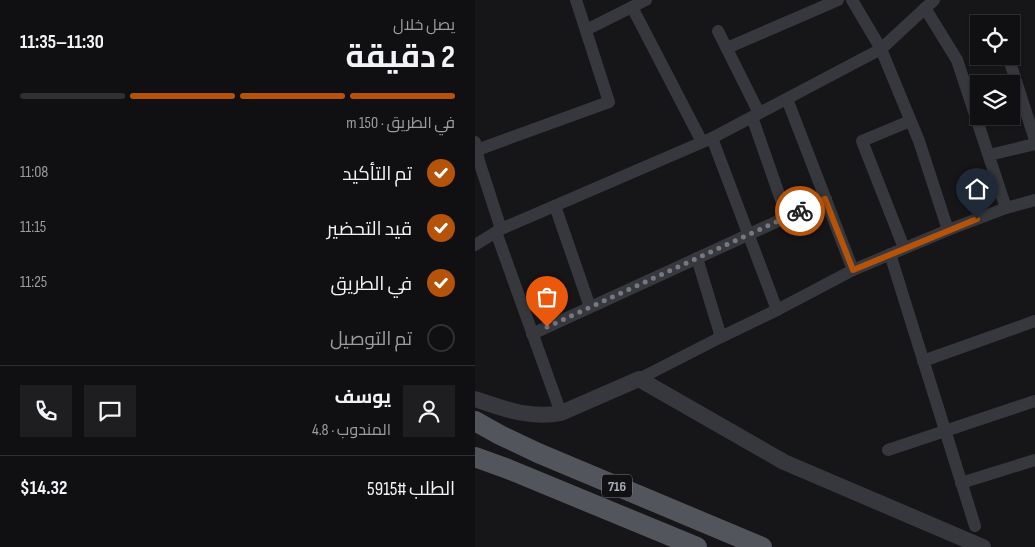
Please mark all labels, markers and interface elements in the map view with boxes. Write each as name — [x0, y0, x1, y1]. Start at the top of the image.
map controls — [970, 15, 1020, 125]
button: locate — [970, 15, 1020, 65]
text: يصل خلال — [393, 16, 455, 35]
text: 11:30–11:35 — [20, 31, 104, 54]
text: 2 دقيقة — [346, 38, 455, 77]
button: layers — [970, 75, 1020, 125]
text: في الطريق · 150 m — [346, 114, 455, 133]
icon: check — [427, 159, 455, 187]
text: 11:08 — [20, 163, 48, 182]
text: تم التأكيد — [342, 163, 412, 186]
pin — [956, 168, 998, 219]
icon: home — [963, 175, 991, 203]
courier — [775, 186, 825, 236]
icon: bike — [786, 197, 814, 225]
icon: check — [427, 214, 455, 242]
text: 11:15 — [20, 218, 46, 237]
text: قيد التحضير — [327, 218, 412, 241]
icon: check — [427, 269, 455, 297]
text: 11:25 — [20, 273, 47, 292]
text: في الطريق — [331, 273, 412, 296]
pin — [526, 276, 568, 327]
icon: bag — [533, 283, 561, 311]
text: تم التوصيل — [330, 328, 412, 351]
button: phone — [20, 385, 72, 437]
button: chat — [84, 385, 136, 437]
button: person — [403, 385, 455, 437]
text: يوسف — [335, 386, 391, 409]
text: المندوب · 4.8 — [312, 421, 391, 440]
road number: 716 — [602, 474, 632, 498]
text: $14.32 — [20, 477, 67, 500]
text: الطلب #5915 — [367, 478, 455, 501]

